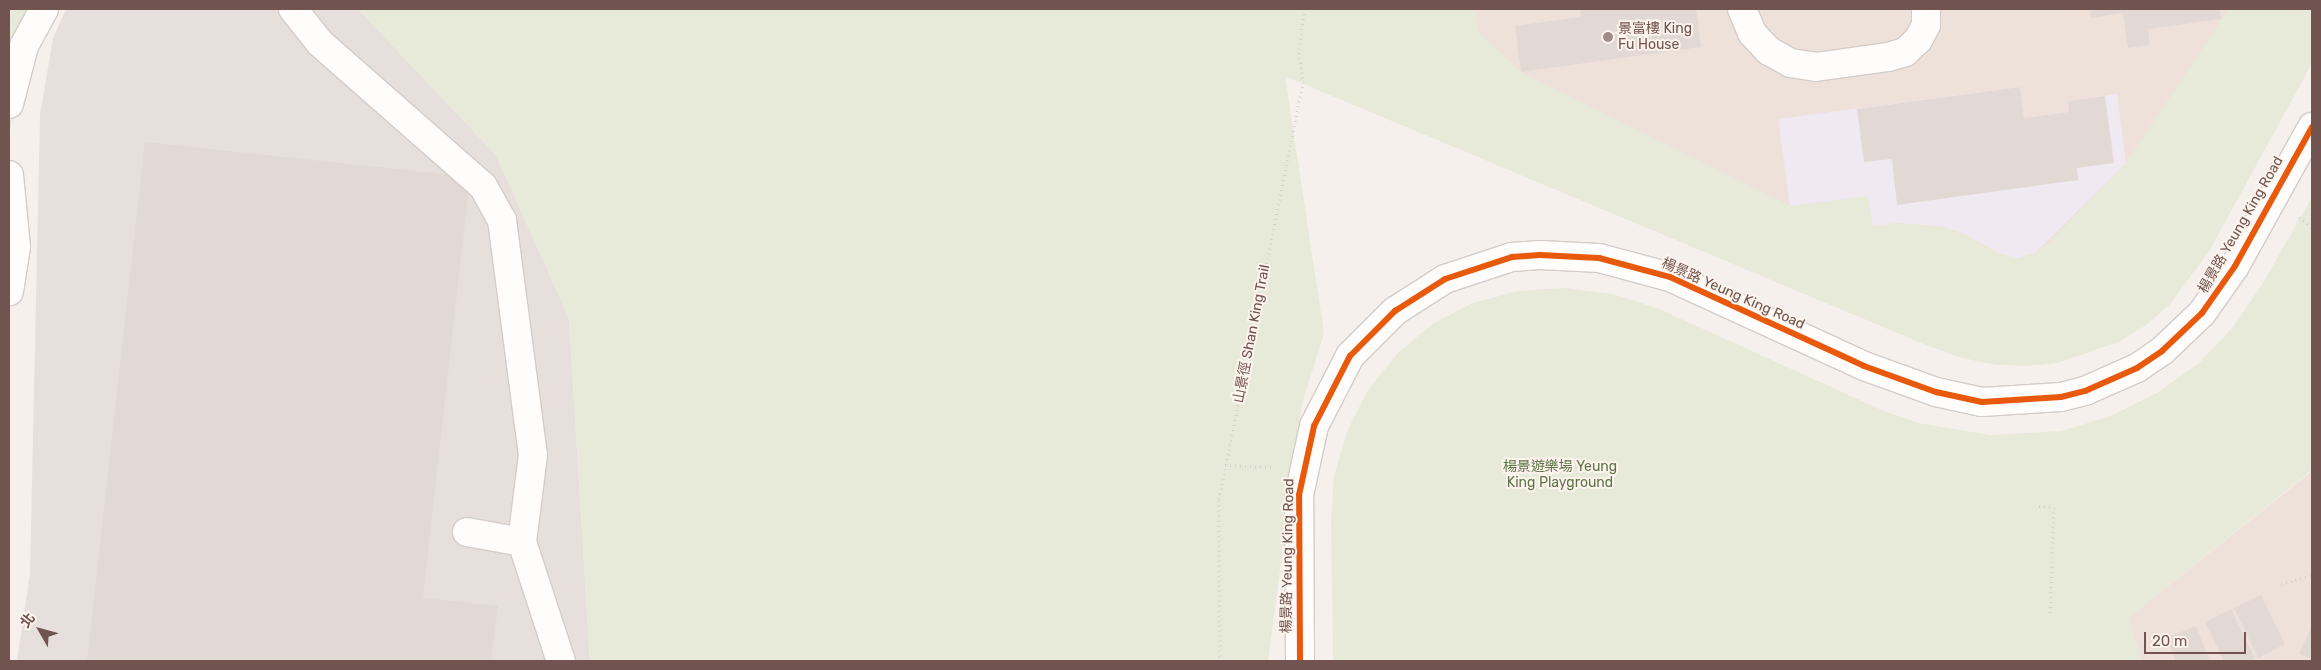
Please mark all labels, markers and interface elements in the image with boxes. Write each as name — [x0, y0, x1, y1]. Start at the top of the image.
place label: 景富樓 King Fu House — [1618, 21, 1692, 54]
marker: 景富樓 King Fu House — [1602, 31, 1614, 43]
street label: 楊景路 Yeung King Road — [2195, 154, 2287, 296]
street label: 楊景路 Yeung King Road — [1659, 255, 1807, 333]
street label: 山景徑 Shan King Trail — [1230, 263, 1274, 405]
park label: 楊景遊樂場 Yeung King Playground — [1503, 459, 1617, 492]
street label: 楊景路 Yeung King Road — [1278, 478, 1298, 634]
north arrow — [15, 605, 65, 655]
text: 北 — [17, 610, 39, 631]
scale bar — [2146, 622, 2248, 654]
text: 20 m — [2152, 632, 2187, 650]

